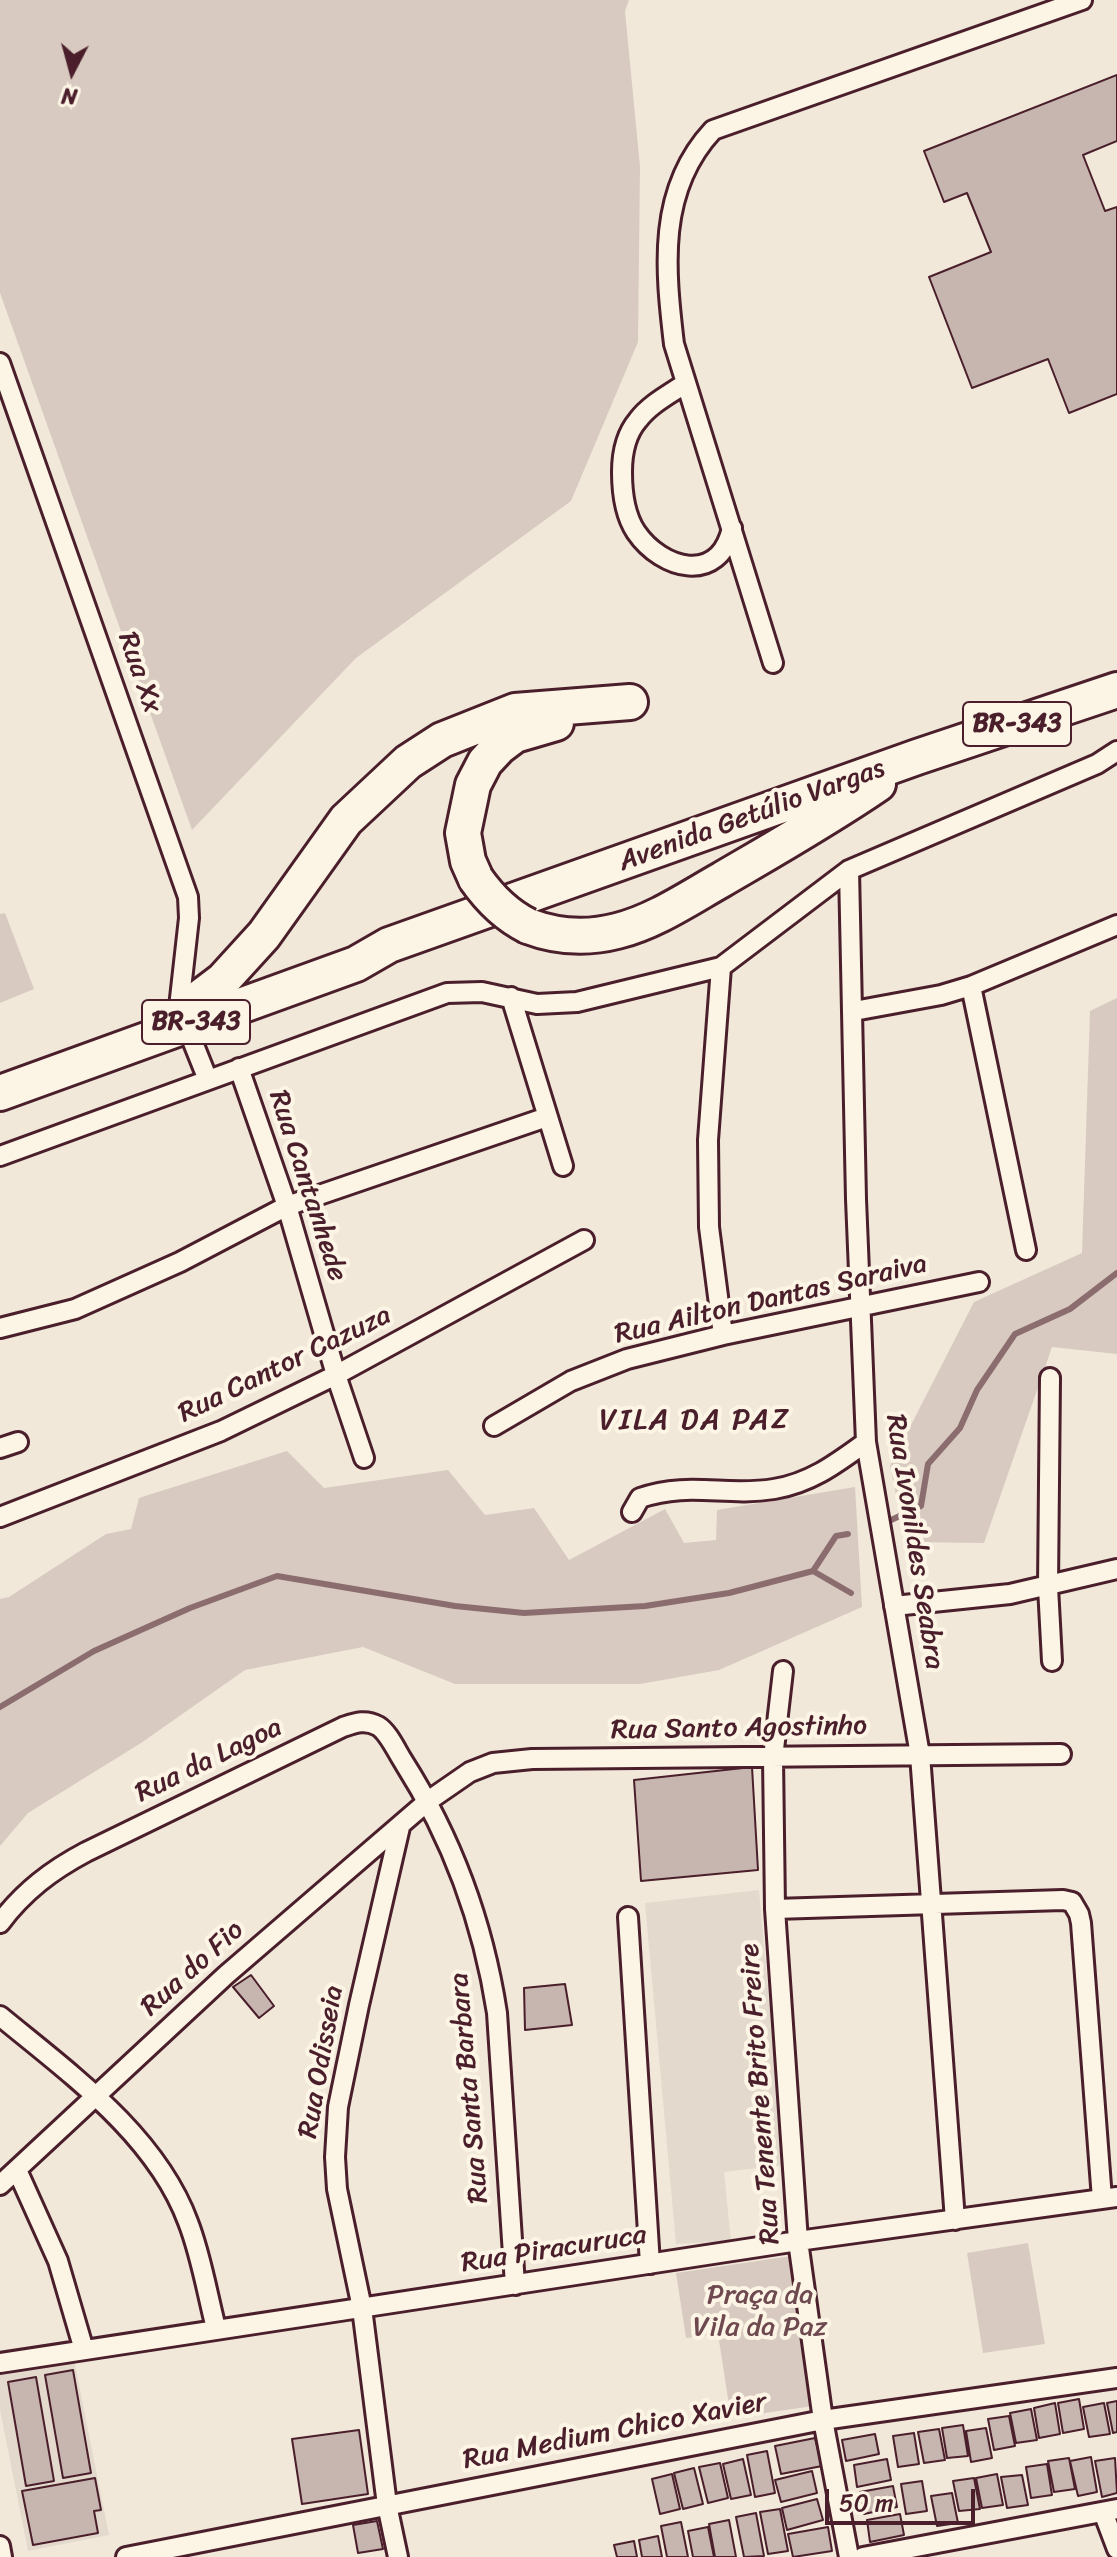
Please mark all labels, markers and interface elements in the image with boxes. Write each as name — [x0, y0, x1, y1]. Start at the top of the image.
north arrow — [32, 32, 112, 112]
text: N — [60, 76, 79, 117]
street label: Rua Xx — [110, 628, 168, 718]
road number: BR-343 — [963, 702, 1071, 746]
street label: Avenida Getúlio Vargas — [614, 752, 890, 880]
road number: BR-343 — [142, 1000, 250, 1044]
street label: Rua Cantanhede — [260, 1086, 354, 1286]
street label: Rua Ailton Dantas Saraiva — [612, 1248, 930, 1352]
street label: Rua Cantor Cazuza — [173, 1299, 397, 1431]
district label: VILA DA PAZ — [600, 1403, 790, 1439]
street label: Rua Ivonildes Seabra — [877, 1412, 951, 1672]
street label: Rua Santo Agostinho — [611, 1710, 867, 1748]
street label: Rua da Lagoa — [130, 1711, 288, 1811]
street label: Rua do Fio — [135, 1914, 251, 2024]
street label: Rua Tenente Brito Freire — [734, 1942, 788, 2246]
street label: Rua Santa Barbara — [443, 1971, 497, 2205]
street label: Rua Odisseia — [292, 1983, 352, 2141]
street label: Rua Piracuruca — [459, 2219, 649, 2281]
park label: Praça da Vila da Paz — [693, 2279, 827, 2345]
street label: Rua Medium Chico Xavier — [461, 2386, 769, 2478]
scale bar — [829, 2473, 979, 2523]
text: 50 m — [839, 2482, 894, 2524]

